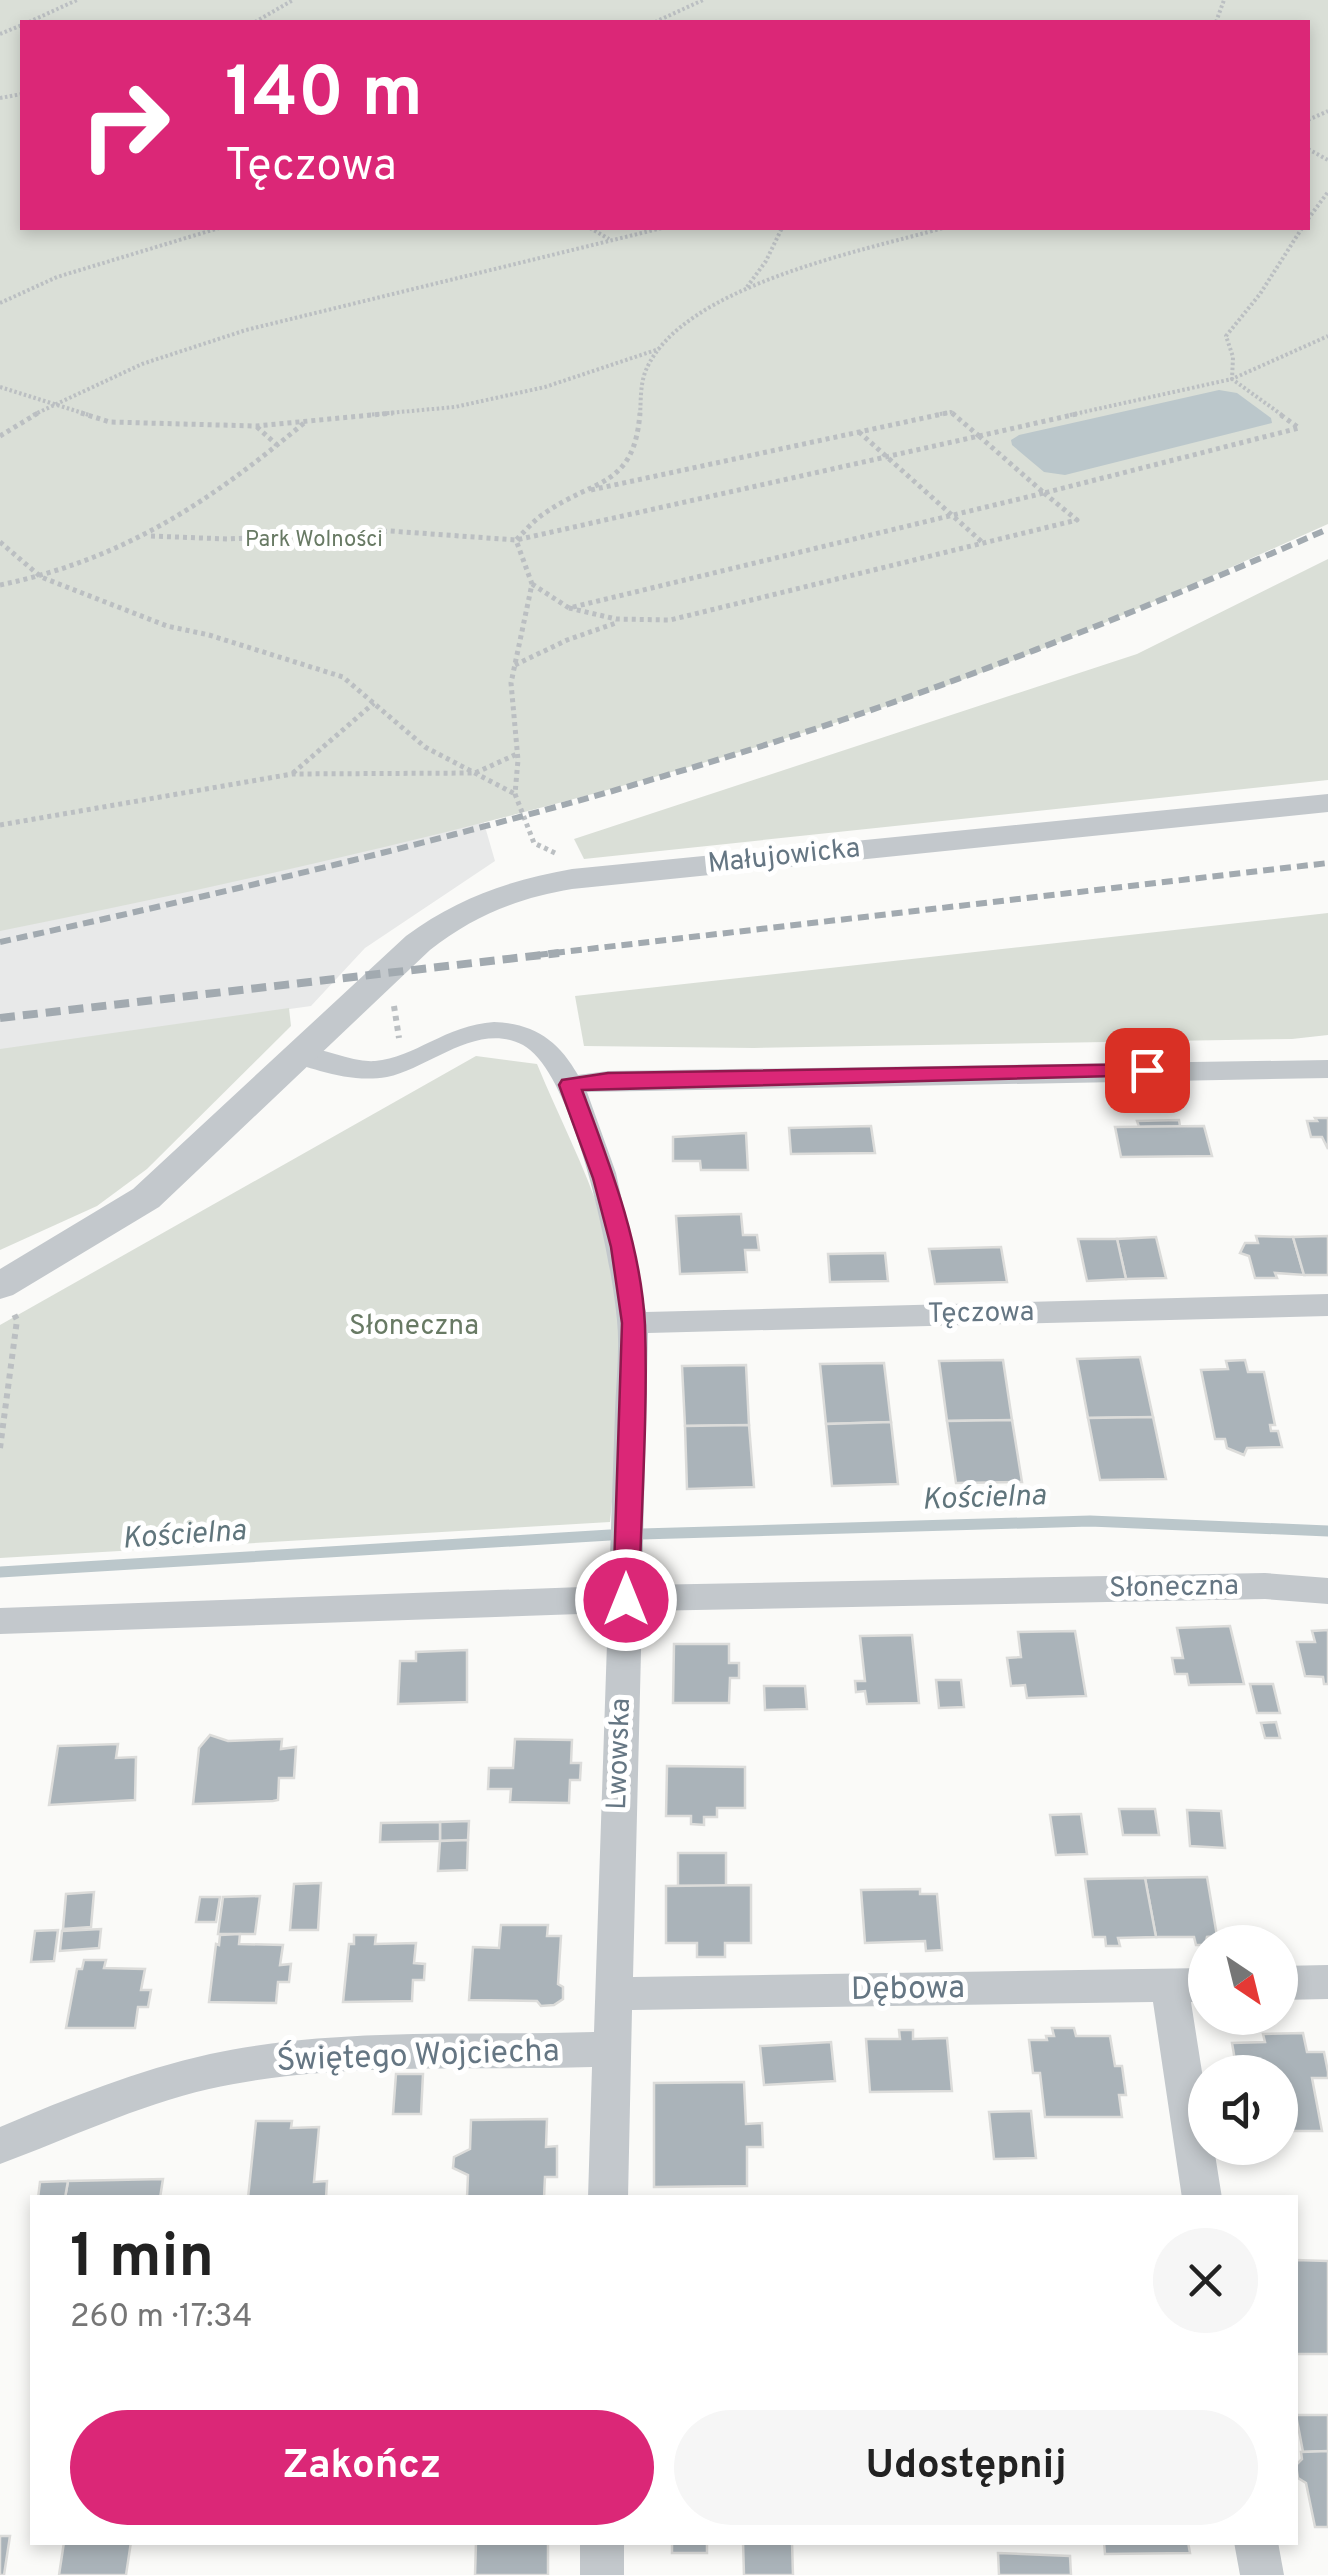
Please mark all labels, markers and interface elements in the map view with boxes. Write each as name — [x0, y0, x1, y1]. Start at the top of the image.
text: 140 m — [225, 52, 423, 141]
icon: right — [60, 60, 190, 190]
text: Tęczowa — [225, 139, 397, 196]
park label: Park Wolności — [245, 527, 383, 554]
street label: Małujowicka — [706, 831, 862, 883]
pin — [1105, 1028, 1190, 1113]
icon: arrive — [1120, 1043, 1175, 1098]
street label: Tęczowa — [927, 1295, 1035, 1333]
park label: Słoneczna — [349, 1309, 479, 1345]
water label: Kościelna — [921, 1478, 1047, 1520]
water label: Kościelna — [121, 1513, 248, 1559]
position arrow — [574, 1548, 678, 1652]
street label: Słoneczna — [1109, 1569, 1239, 1607]
street label: Lwowska — [600, 1697, 640, 1811]
north arrow — [1188, 1925, 1298, 2035]
map controls — [1188, 1925, 1298, 2165]
street label: Dębowa — [851, 1969, 965, 2011]
street label: Świętego Wojciecha — [276, 2029, 560, 2082]
button: sound — [1188, 2055, 1298, 2165]
text: 1 min — [70, 2222, 214, 2298]
button: close — [1153, 2228, 1258, 2333]
text: 260 m · 17:34 — [70, 2298, 252, 2338]
button: Zakończ — [70, 2410, 654, 2525]
button: Udostępnij — [674, 2410, 1258, 2525]

